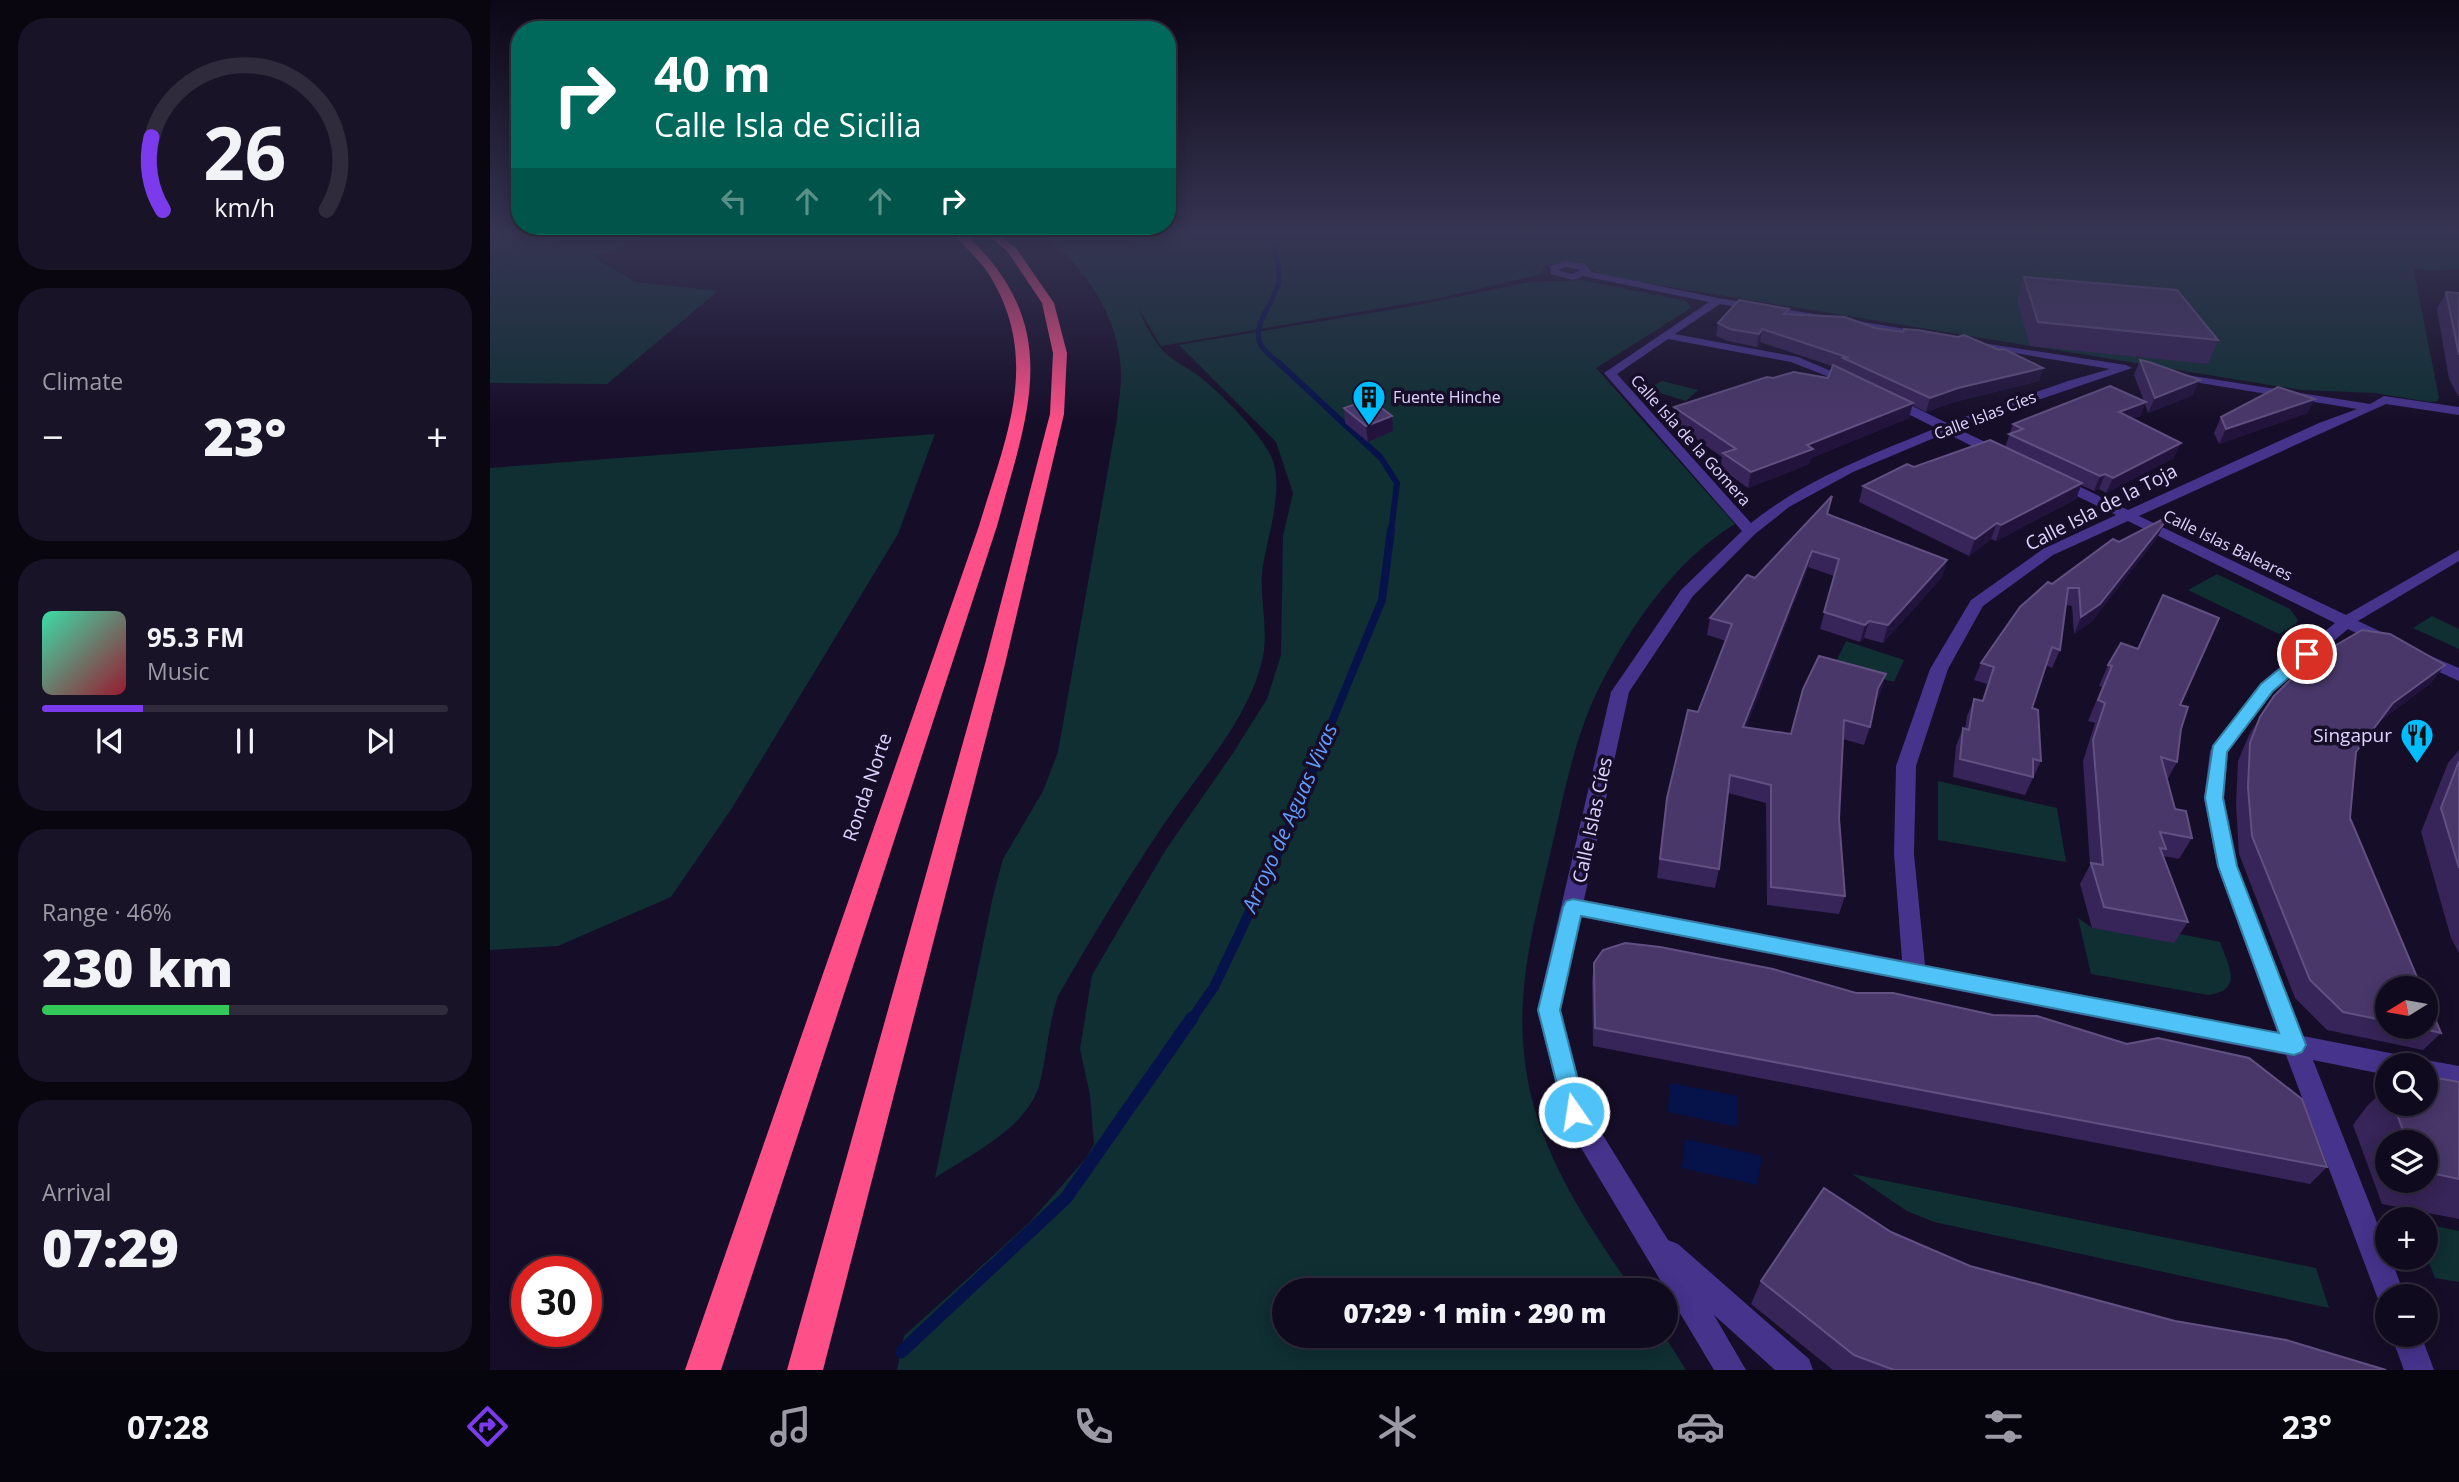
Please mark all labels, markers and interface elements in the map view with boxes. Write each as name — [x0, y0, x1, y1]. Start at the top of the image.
text: 40 m — [654, 40, 771, 106]
icon: right — [539, 49, 630, 140]
text: 26 — [203, 103, 287, 202]
text: Calle Isla de Sicilia — [654, 103, 922, 146]
icon: left — [715, 182, 753, 220]
icon: ahead — [788, 182, 826, 220]
icon: ahead — [861, 182, 899, 220]
icon: right — [934, 182, 972, 220]
text: km/h — [215, 190, 275, 224]
text: Climate — [42, 365, 123, 397]
street label: Calle Isla de la Gomera — [1626, 370, 1756, 510]
building icon: Fuente Hinche — [1350, 378, 1388, 427]
street label: Calle Islas Cíes — [1931, 385, 2039, 445]
place label: Fuente Hinche — [1393, 386, 1501, 408]
text: 23° — [204, 400, 286, 471]
text: − — [42, 410, 64, 462]
text: + — [426, 410, 448, 462]
street label: Calle Isla de la Toja — [2021, 457, 2181, 557]
street label: Calle Islas Baleares — [2160, 504, 2296, 586]
text: 95.3 FM — [147, 619, 245, 655]
pin — [2277, 624, 2337, 684]
icon: arrive — [2288, 635, 2326, 673]
text: Music — [147, 655, 210, 687]
restaurant icon: Singapur — [2398, 716, 2436, 765]
water label: Arroyo de Aguas Vivas — [1234, 719, 1343, 918]
icon: previous — [91, 722, 129, 760]
icon: pause — [226, 722, 264, 760]
icon: next — [361, 722, 399, 760]
place label: Singapur — [2313, 722, 2392, 748]
street label: Ronda Norte — [836, 729, 898, 845]
street label: Calle Islas Cíes — [1566, 755, 1618, 885]
text: Range · 46% — [42, 896, 172, 928]
text: 230 km — [42, 931, 233, 1002]
north arrow — [2375, 976, 2438, 1040]
map controls — [2375, 976, 2438, 1347]
button: search — [2375, 1053, 2438, 1116]
position arrow — [1537, 1075, 1611, 1149]
button: layers — [2375, 1130, 2438, 1193]
text: Arrival — [42, 1176, 111, 1208]
button: + — [2375, 1207, 2438, 1270]
text: 07:29 — [42, 1211, 179, 1282]
speed limit sign: 30 — [511, 1256, 602, 1347]
button: − — [2375, 1284, 2438, 1347]
text: 07:29 · 1 min · 290 m — [1344, 1295, 1606, 1331]
icon: directions — [463, 1402, 512, 1451]
icon: music — [766, 1402, 815, 1451]
icon: phone — [1069, 1402, 1118, 1451]
icon: climate — [1373, 1402, 1422, 1451]
icon: car — [1676, 1402, 1725, 1451]
icon: filters — [1979, 1402, 2028, 1451]
text: 07:28 — [127, 1405, 209, 1448]
text: 23° — [2282, 1405, 2332, 1448]

